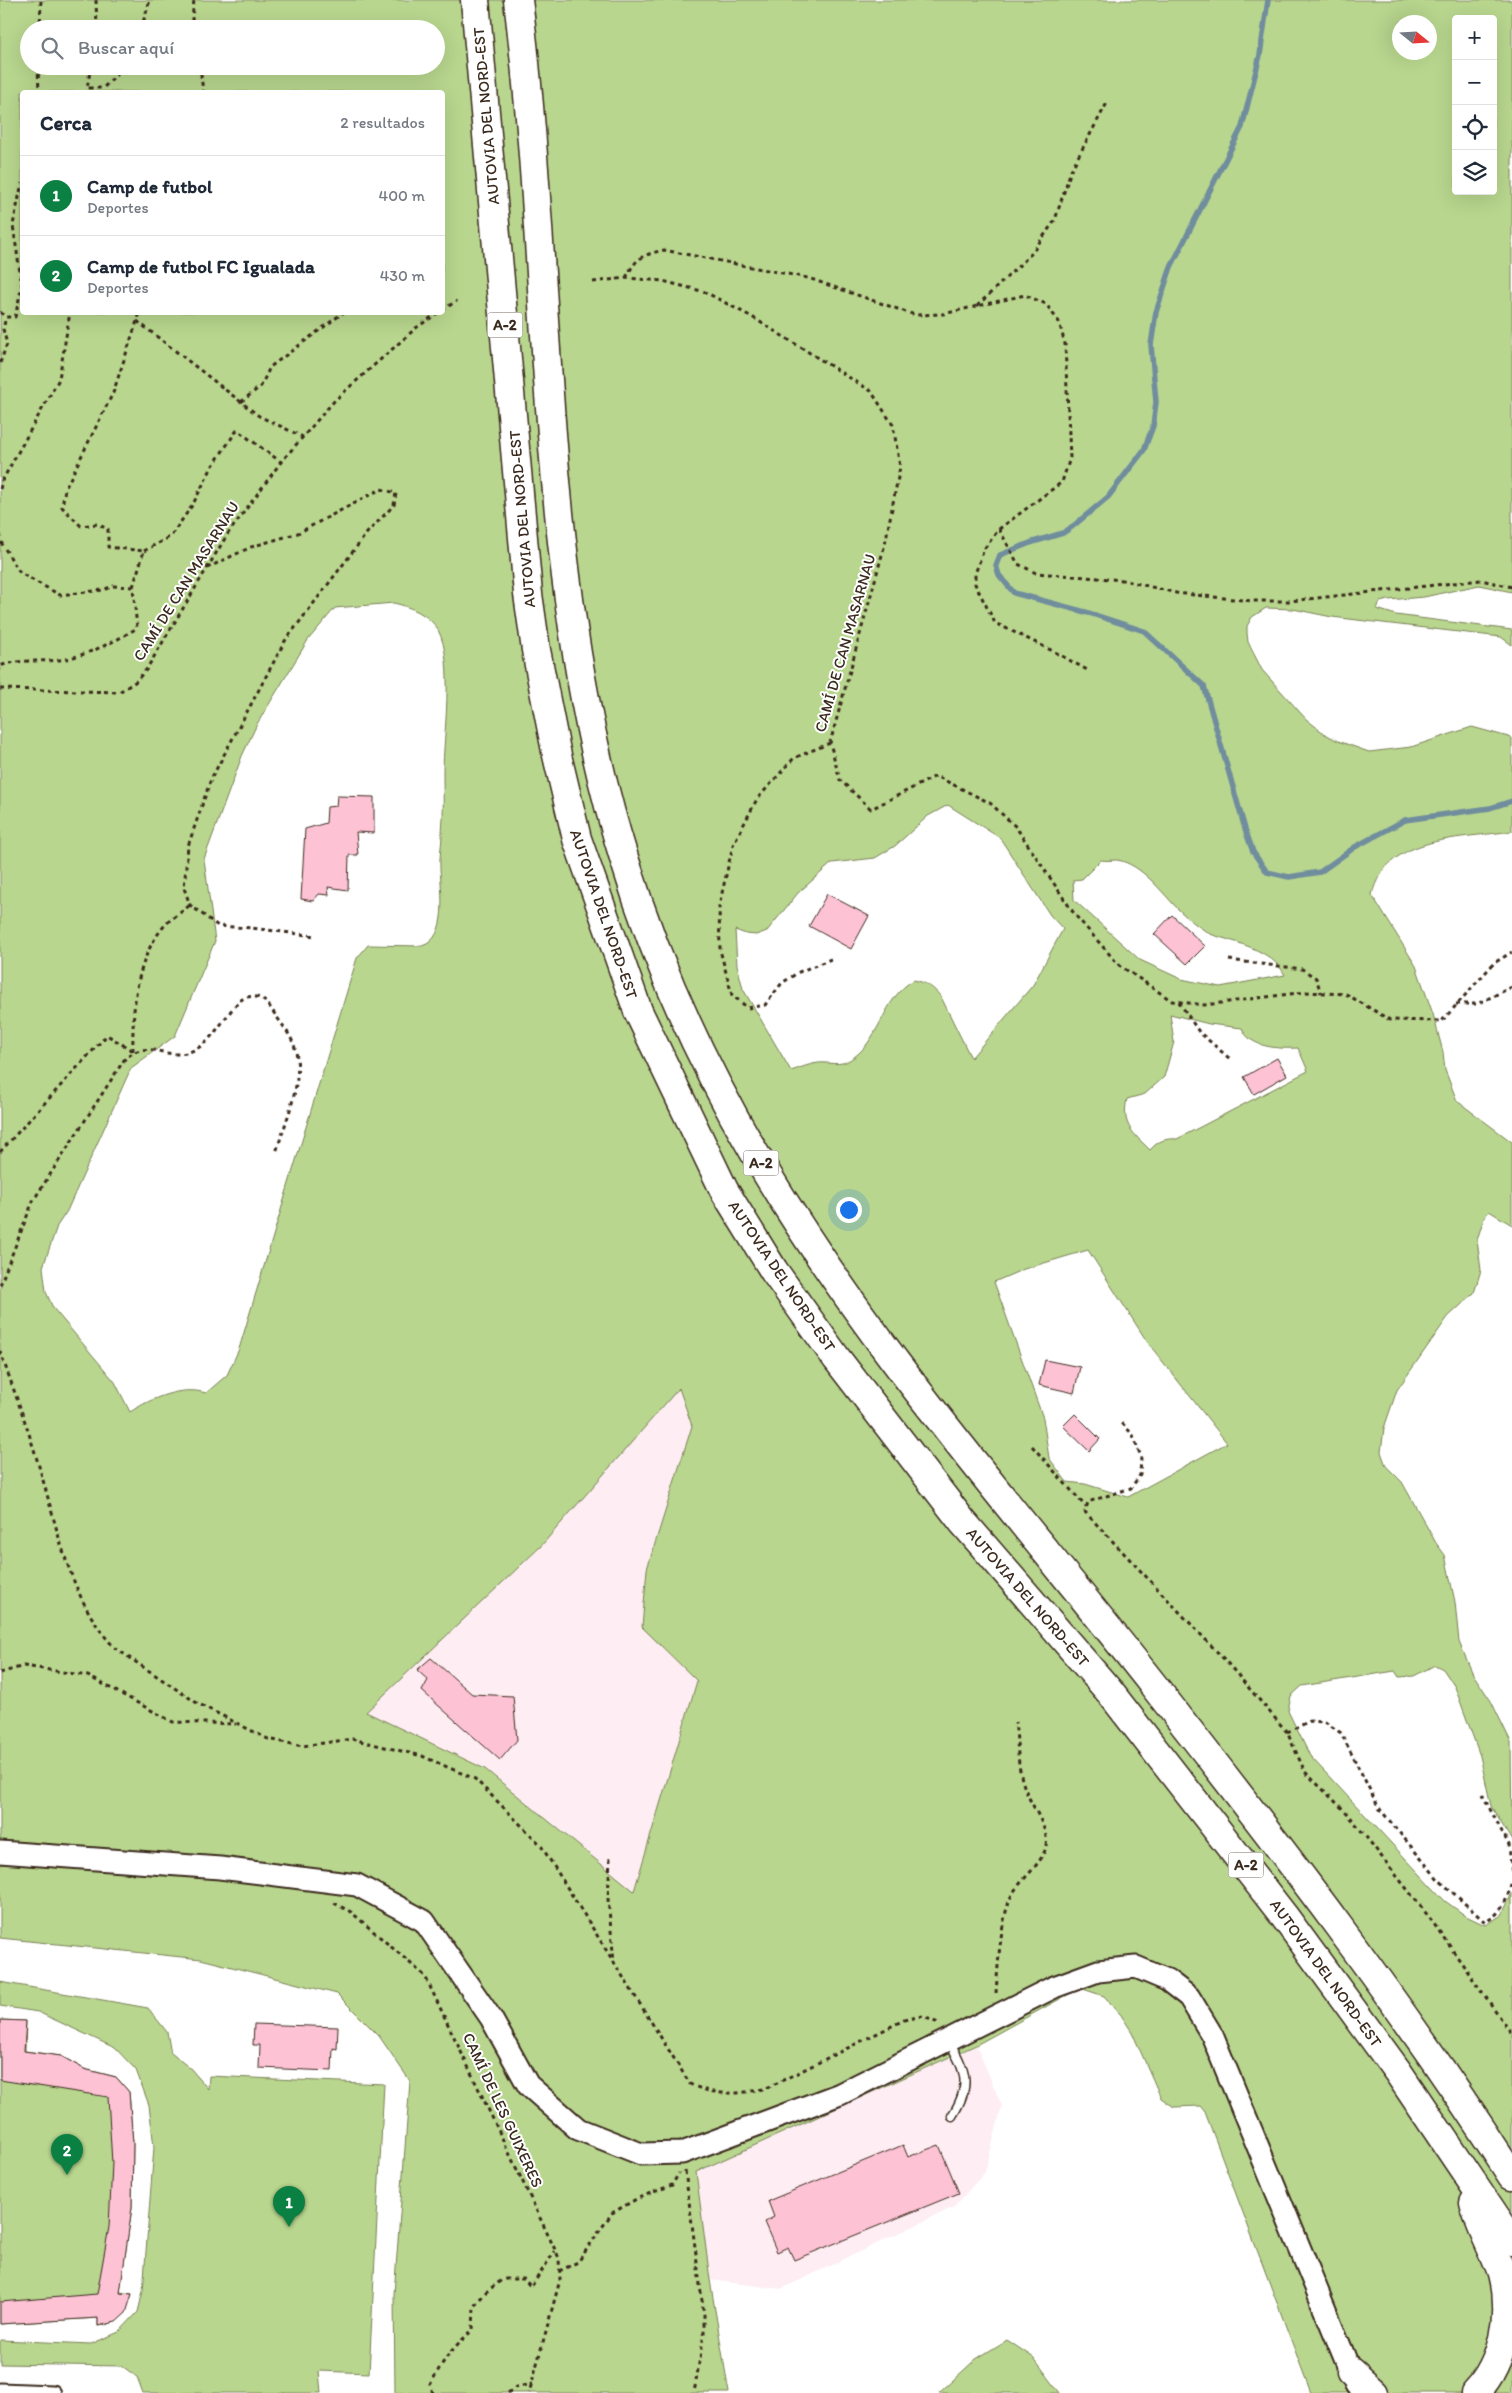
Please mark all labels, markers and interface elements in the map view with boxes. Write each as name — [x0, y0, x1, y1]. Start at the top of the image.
north arrow — [1392, 15, 1437, 60]
map controls — [1452, 15, 1497, 195]
button: + — [1452, 15, 1497, 60]
search box — [20, 20, 445, 75]
street label: AUTOVIA DEL NORD-EST — [469, 27, 503, 205]
icon: search — [38, 34, 66, 62]
text: Buscar aquí — [78, 36, 174, 59]
button: − — [1452, 60, 1497, 105]
button: locate — [1452, 105, 1497, 150]
text: Cerca — [40, 110, 92, 135]
text: 2 resultados — [340, 113, 425, 132]
button: layers — [1452, 150, 1497, 195]
text: Camp de futbol — [87, 175, 212, 198]
text: 1 — [52, 186, 60, 205]
text: 400 m — [379, 186, 425, 205]
text: Deportes — [87, 198, 149, 217]
text: Camp de futbol FC Igualada — [87, 255, 315, 278]
text: 2 — [52, 266, 60, 285]
text: 430 m — [380, 266, 425, 285]
text: Deportes — [87, 278, 149, 297]
road number: A-2 — [488, 312, 522, 338]
street label: AUTOVIA DEL NORD-EST — [505, 430, 539, 608]
street label: CAMÍ DE CAN MASARNAU — [129, 498, 243, 664]
street label: CAMÍ DE CAN MASARNAU — [810, 552, 880, 734]
street label: AUTOVIA DEL NORD-EST — [566, 827, 642, 1001]
road number: A-2 — [744, 1150, 778, 1176]
street label: AUTOVIA DEL NORD-EST — [724, 1197, 840, 1355]
your location — [836, 1197, 862, 1223]
street label: AUTOVIA DEL NORD-EST — [962, 1524, 1094, 1670]
road number: A-2 — [1228, 1852, 1264, 1878]
street label: AUTOVIA DEL NORD-EST — [1266, 1895, 1386, 2051]
street label: CAMÍ DE LES GUIXERES — [459, 2030, 547, 2190]
pin: 2 — [51, 2134, 83, 2175]
pin: 1 — [273, 2186, 305, 2227]

